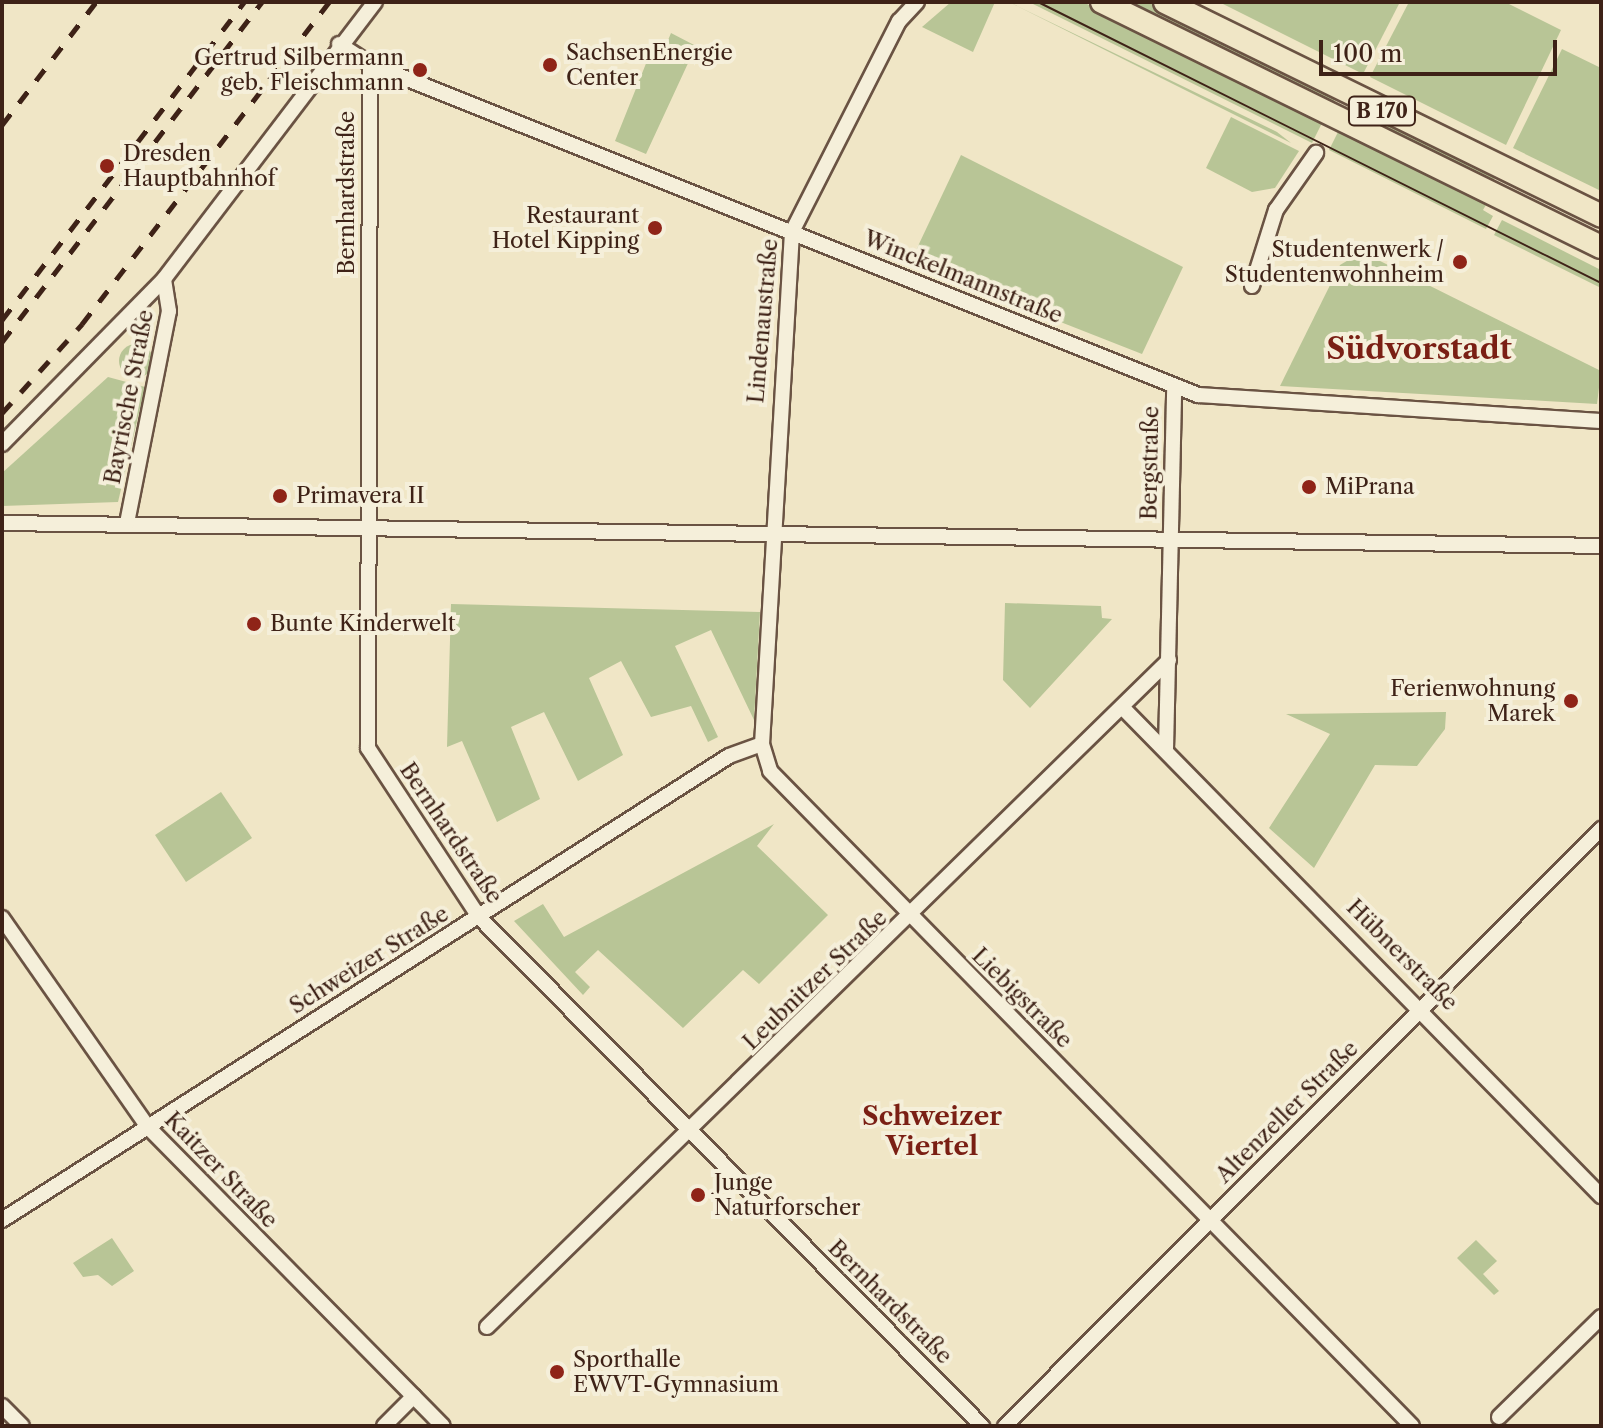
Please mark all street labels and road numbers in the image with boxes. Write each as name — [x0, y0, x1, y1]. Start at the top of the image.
road number: B 170 — [1346, 95, 1418, 127]
street label: Bernhardstraße — [334, 111, 360, 275]
street label: Winckelmannstraße — [860, 225, 1066, 329]
street label: Lindenaustraße — [743, 238, 783, 404]
street label: Bayrische Straße — [99, 308, 159, 486]
street label: Bergstraße — [1136, 406, 1164, 520]
street label: Bernhardstraße — [394, 758, 508, 908]
street label: Hübnerstraße — [1341, 894, 1463, 1016]
street label: Schweizer Straße — [285, 900, 453, 1020]
street label: Leubnitzer Straße — [738, 905, 892, 1055]
street label: Liebigstraße — [966, 942, 1078, 1054]
street label: Altenzeller Straße — [1210, 1035, 1364, 1189]
street label: Kaitzer Straße — [159, 1106, 283, 1234]
street label: Bernhardstraße — [823, 1235, 957, 1369]

